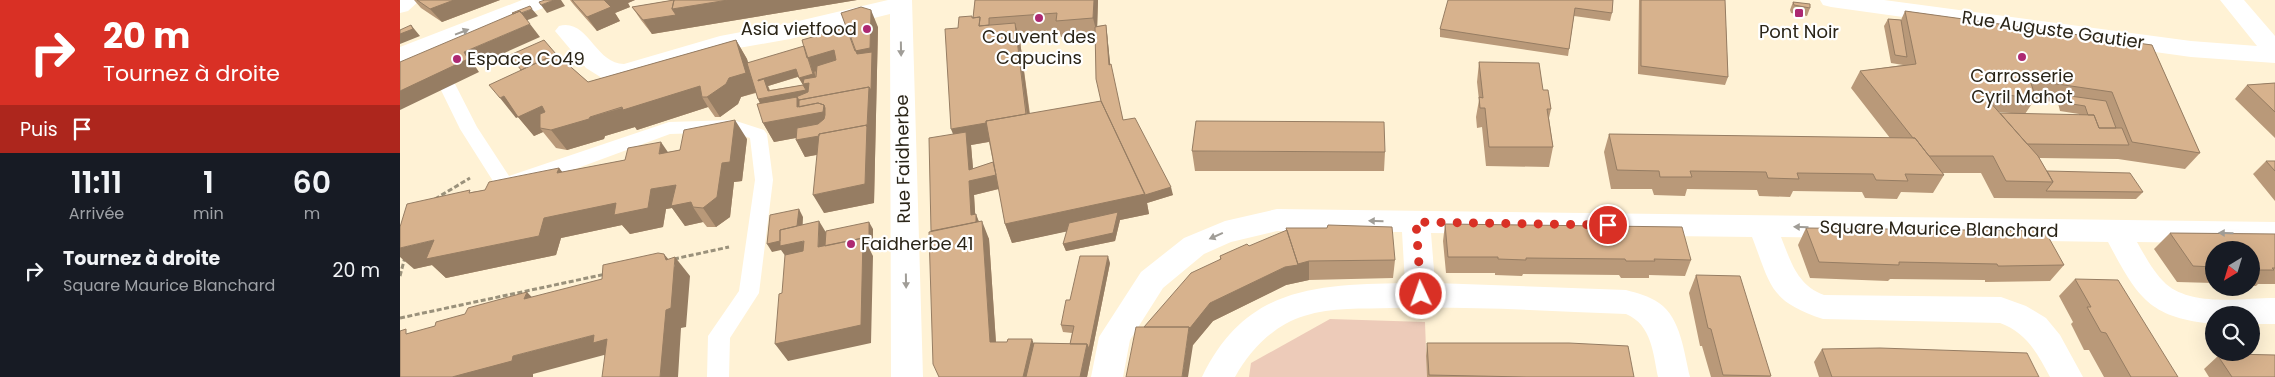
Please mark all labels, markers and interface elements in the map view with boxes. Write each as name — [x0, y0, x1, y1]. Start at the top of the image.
street label: Rue Auguste Gautier — [1960, 4, 2146, 55]
marker: Pont Noir — [1793, 7, 1805, 19]
text: 20 m — [103, 11, 190, 60]
marker: Couvent des Capucins — [1033, 12, 1045, 24]
place label: Asia vietfood — [741, 16, 857, 41]
place label: Pont Noir — [1759, 19, 1839, 44]
icon: right — [20, 20, 85, 85]
marker: Asia vietfood — [861, 23, 873, 35]
place label: Couvent des Capucins — [982, 24, 1096, 70]
one-way arrow — [454, 28, 469, 35]
one-way arrow — [897, 41, 905, 57]
place label: Espace Co49 — [467, 46, 585, 71]
marker: Carrosserie Cyril Mahot — [2016, 51, 2028, 63]
marker: Espace Co49 — [451, 53, 463, 65]
text: Tournez à droite — [103, 58, 280, 89]
place label: Carrosserie Cyril Mahot — [1970, 63, 2074, 109]
street label: Rue Faidherbe — [889, 94, 916, 224]
icon: arrive — [68, 115, 96, 143]
text: Puis — [20, 116, 58, 143]
text: 11:11 — [71, 161, 122, 204]
text: 1 — [203, 161, 214, 204]
text: 60 — [293, 161, 331, 204]
text: Arrivée — [69, 202, 124, 225]
text: min — [193, 202, 224, 225]
text: m — [304, 202, 320, 225]
pin — [1587, 204, 1629, 246]
icon: arrive — [1594, 211, 1622, 239]
street label: Square Maurice Blanchard — [1819, 214, 2059, 243]
one-way arrow — [1368, 217, 1384, 225]
one-way arrow — [1793, 223, 1809, 231]
one-way arrow — [2218, 229, 2234, 237]
place label: Faidherbe 41 — [861, 231, 973, 256]
one-way arrow — [1209, 233, 1223, 241]
marker: Faidherbe 41 — [845, 238, 857, 250]
north arrow — [2205, 241, 2260, 296]
map controls — [2205, 241, 2260, 361]
text: Tournez à droite — [63, 245, 220, 272]
icon: right — [20, 257, 48, 285]
text: 20 m — [332, 257, 380, 284]
position arrow — [1394, 267, 1446, 319]
one-way arrow — [902, 273, 910, 289]
text: Square Maurice Blanchard — [63, 274, 275, 297]
button: search — [2205, 306, 2260, 361]

